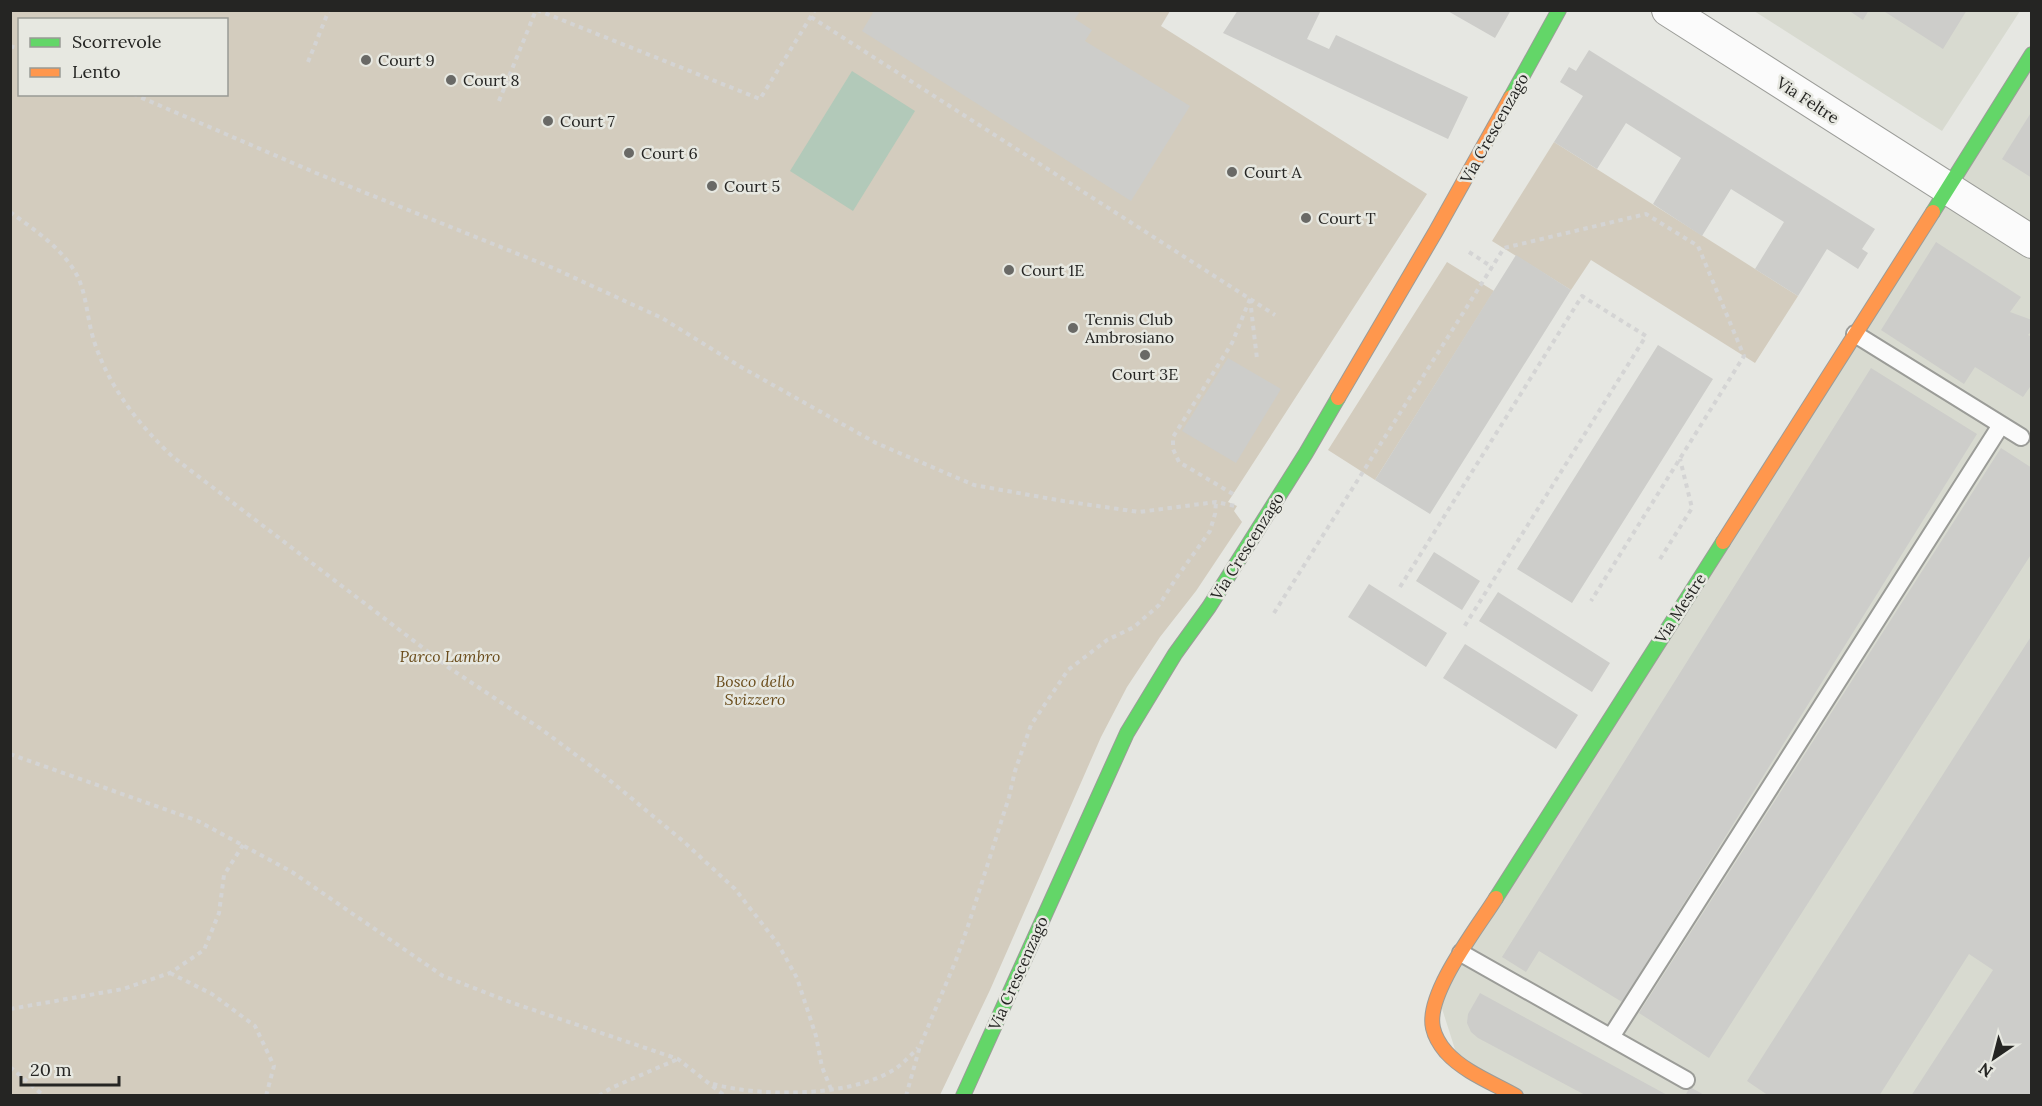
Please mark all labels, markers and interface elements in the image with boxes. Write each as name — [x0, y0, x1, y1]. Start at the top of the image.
legend — [18, 18, 228, 96]
text: Scorrevole — [72, 30, 162, 53]
place label: Court 9 — [378, 50, 435, 70]
marker: Court 9 — [359, 53, 373, 67]
text: Lento — [72, 60, 120, 83]
place label: Court 8 — [463, 70, 520, 90]
street label: Via Crescenzago — [1455, 70, 1532, 187]
street label: Via Feltre — [1772, 72, 1843, 128]
marker: Court 8 — [444, 73, 458, 87]
place label: Court 7 — [560, 111, 616, 131]
marker: Court 7 — [541, 114, 555, 128]
place label: Court 6 — [641, 143, 698, 163]
marker: Court 6 — [622, 146, 636, 160]
place label: Court A — [1244, 162, 1303, 182]
marker: Court A — [1225, 165, 1239, 179]
place label: Court 5 — [724, 176, 780, 196]
marker: Court 5 — [705, 179, 719, 193]
place label: Court T — [1318, 208, 1376, 228]
marker: Court T — [1299, 211, 1313, 225]
place label: Court 1E — [1021, 260, 1084, 280]
marker: Court 1E — [1002, 263, 1016, 277]
place label: Tennis Club Ambrosiano — [1084, 309, 1174, 347]
marker: Tennis Club Ambrosiano — [1066, 321, 1080, 335]
marker: Court 3E — [1138, 348, 1152, 362]
place label: Court 3E — [1112, 364, 1178, 384]
street label: Via Crescenzago — [1205, 489, 1288, 604]
street label: Via Mestre — [1649, 569, 1710, 648]
park label: Parco Lambro — [400, 646, 500, 666]
park label: Bosco dello Svizzero — [715, 671, 795, 709]
street label: Via Crescenzago — [984, 913, 1052, 1034]
north arrow — [1964, 1028, 2024, 1088]
scale bar — [21, 1049, 118, 1087]
text: 20 m — [30, 1058, 72, 1081]
text: N — [1975, 1059, 1996, 1082]

